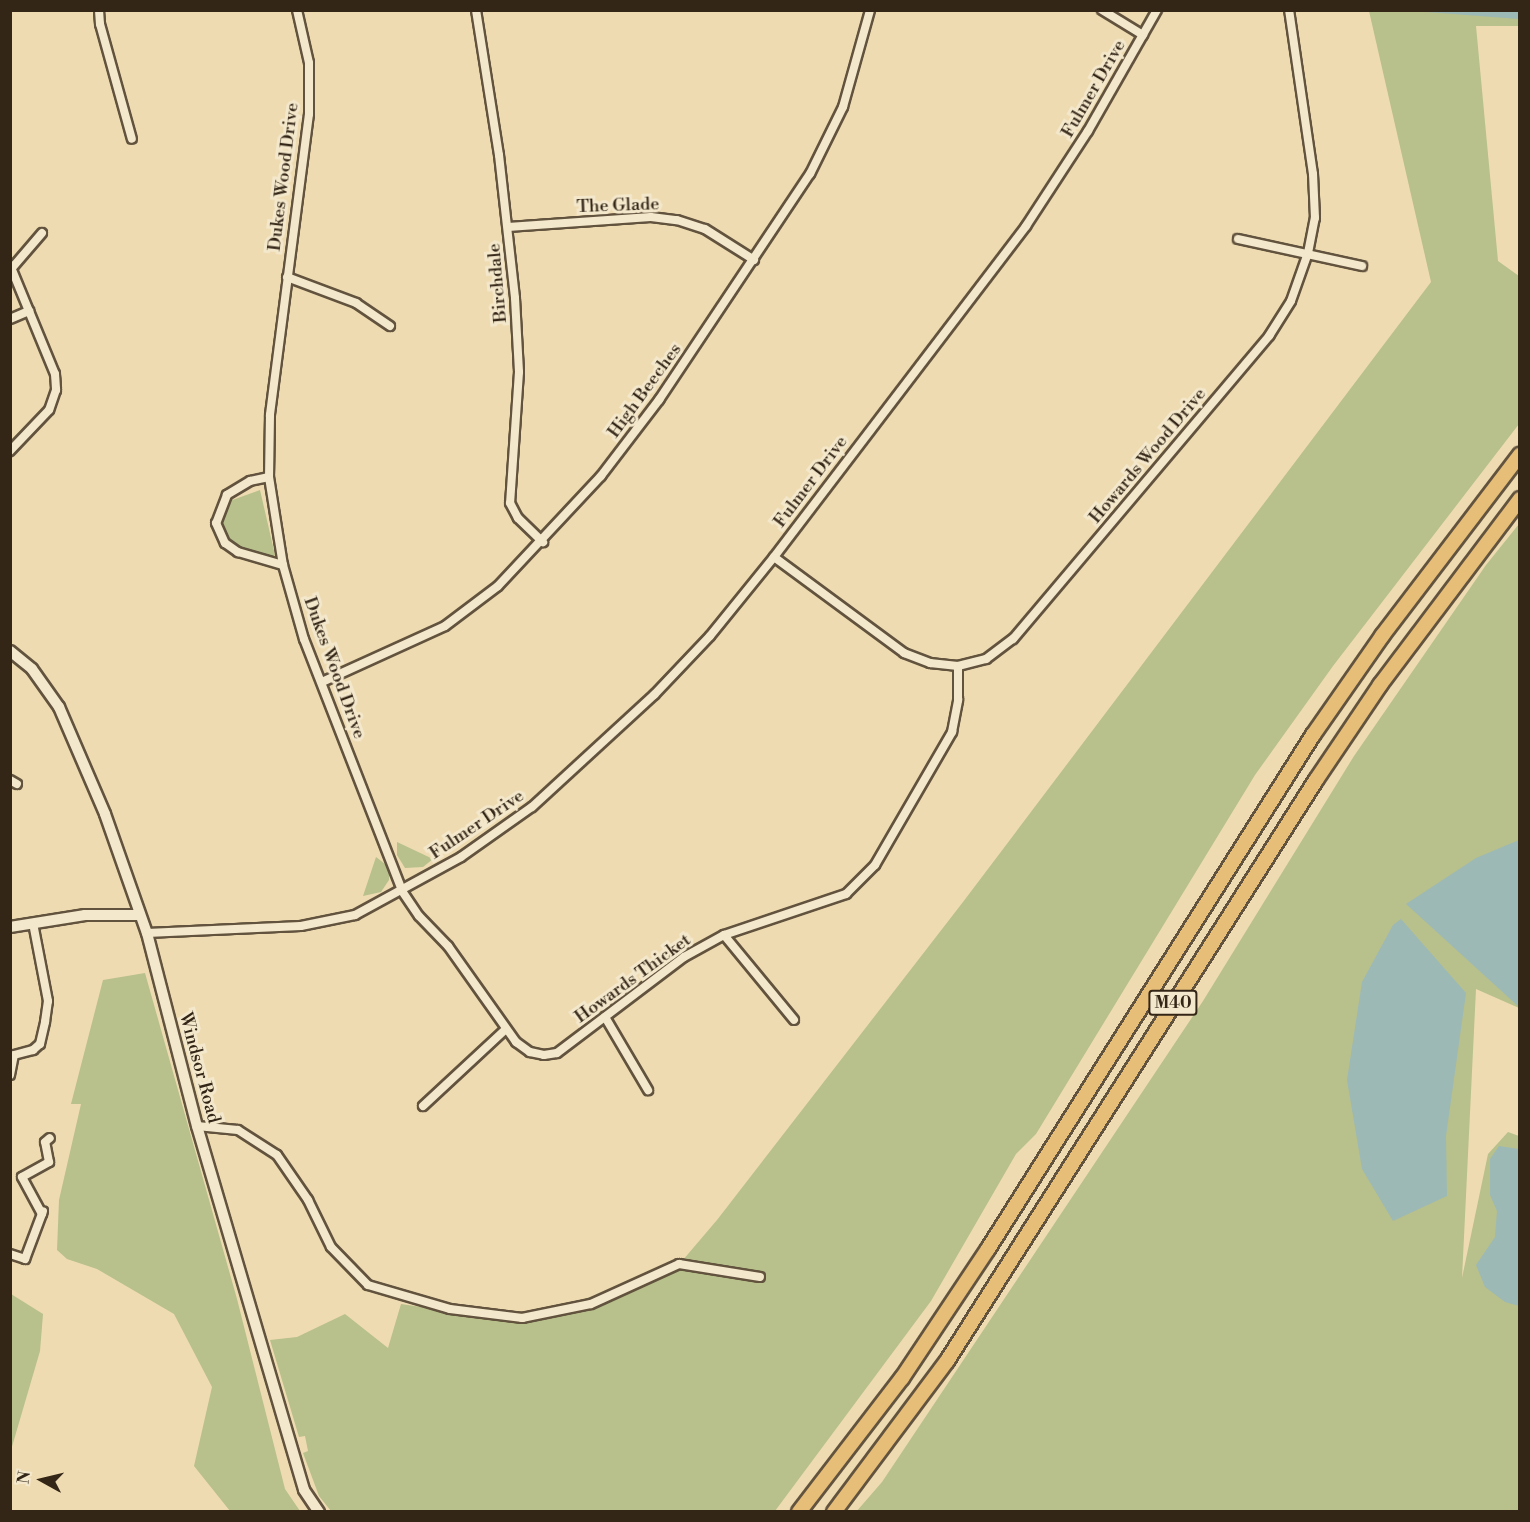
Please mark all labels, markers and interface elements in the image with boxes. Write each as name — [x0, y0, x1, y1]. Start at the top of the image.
street label: Fulmer Drive — [1057, 36, 1131, 142]
street label: Dukes Wood Drive — [264, 102, 304, 252]
street label: The Glade — [576, 194, 660, 218]
street label: Birchdale — [484, 242, 512, 324]
street label: High Beeches — [603, 340, 687, 442]
street label: Howards Wood Drive — [1085, 384, 1211, 528]
street label: Fulmer Drive — [769, 432, 853, 532]
street label: Dukes Wood Drive — [298, 594, 370, 742]
street label: Fulmer Drive — [426, 785, 528, 865]
street label: Howards Thicket — [571, 930, 695, 1028]
road number: M40 — [1148, 990, 1198, 1016]
street label: Windsor Road — [174, 1010, 224, 1126]
north arrow — [12, 1450, 72, 1510]
text: N — [13, 1470, 35, 1485]

